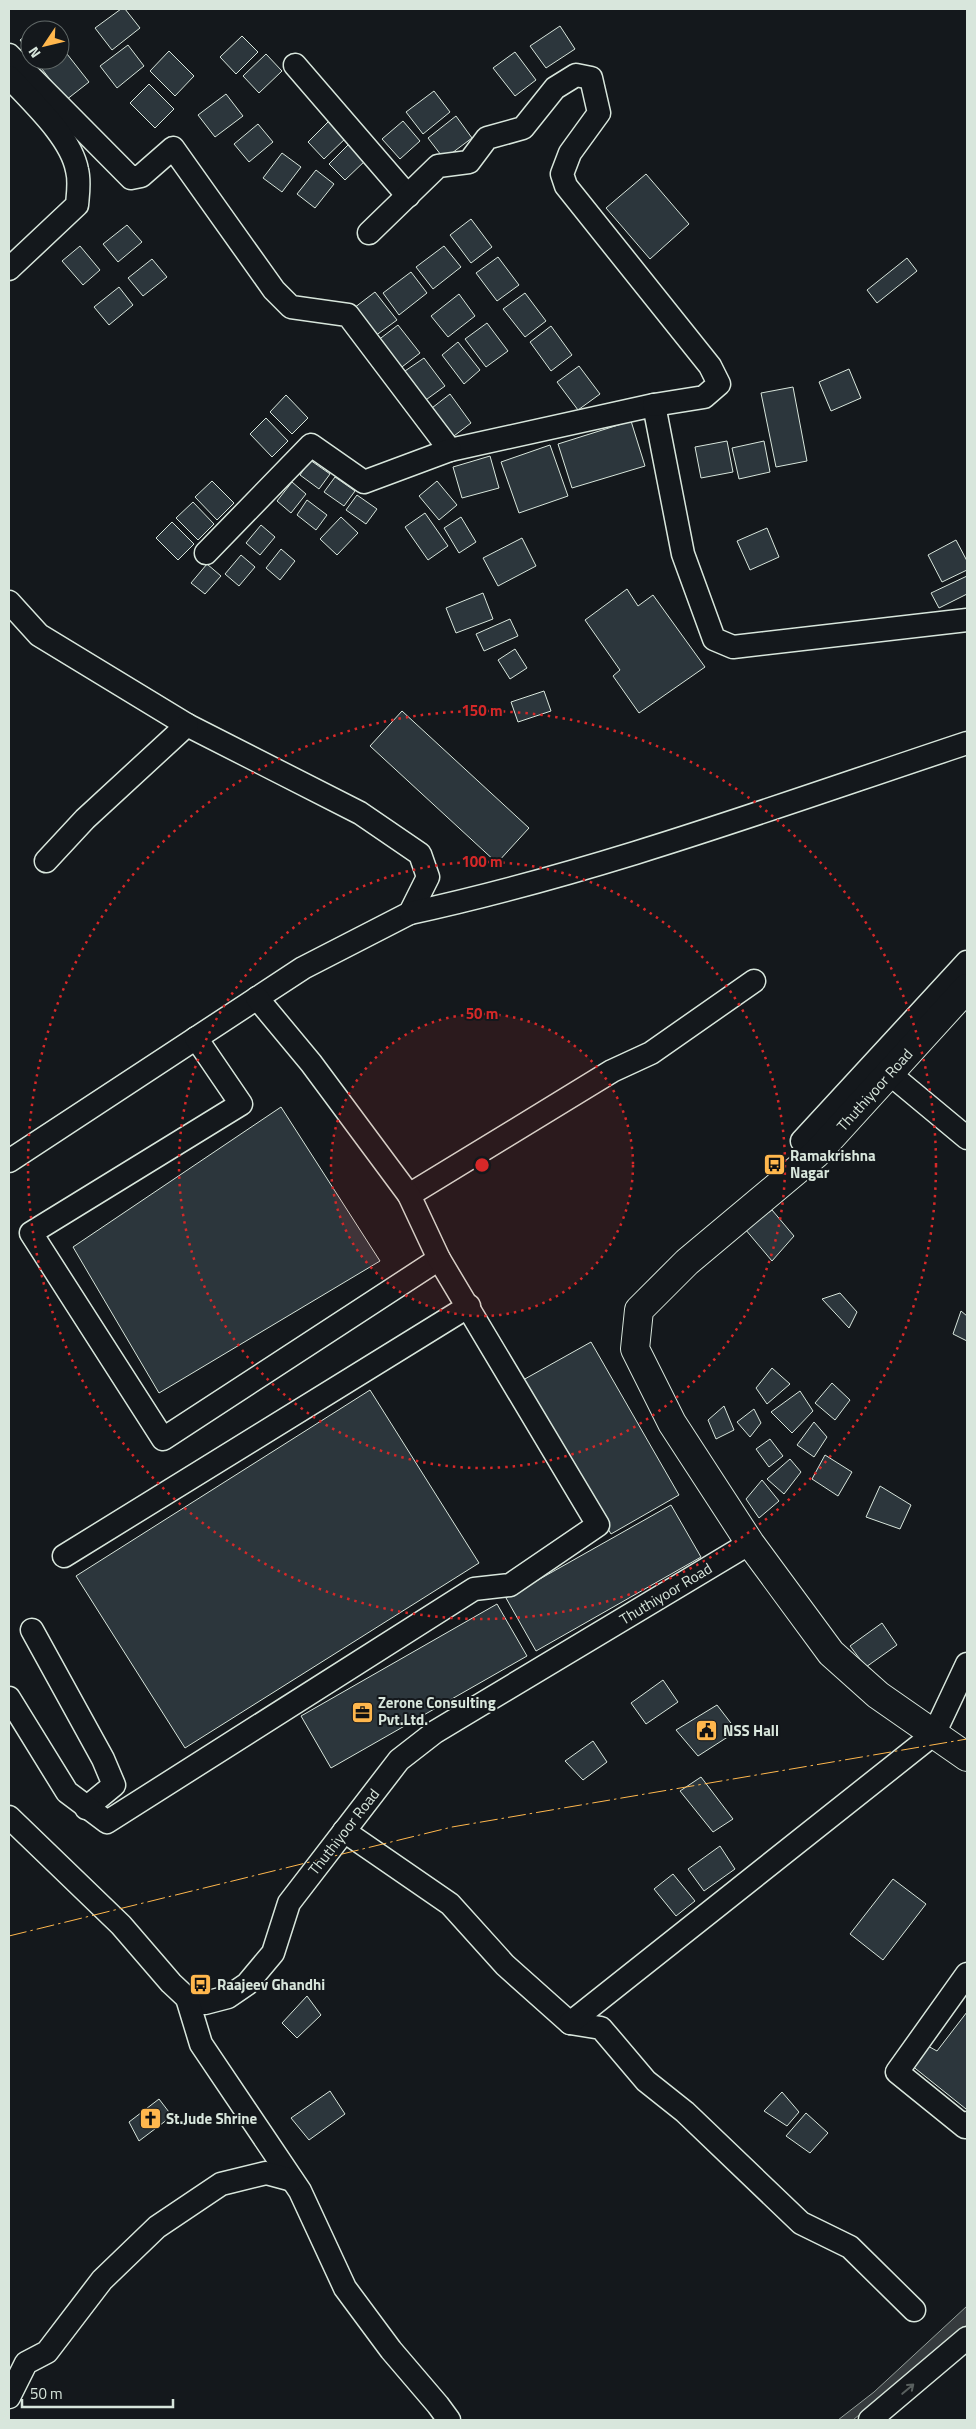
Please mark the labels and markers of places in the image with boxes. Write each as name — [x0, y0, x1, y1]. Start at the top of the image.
place label: Ramakrishna Nagar — [790, 1144, 876, 1184]
bus stop icon: Ramakrishna Nagar — [762, 1153, 786, 1177]
centre of rings — [473, 1156, 491, 1174]
place label: Zerone Consulting Pvt.Ltd. — [378, 1691, 496, 1731]
office icon: Zerone Consulting Pvt.Ltd. — [350, 1700, 374, 1724]
public building icon: NSS Hall — [695, 1719, 719, 1743]
place label: NSS Hall — [723, 1719, 779, 1742]
bus stop icon: Raajeev Ghandhi — [189, 1973, 213, 1997]
place label: Raajeev Ghandhi — [217, 1973, 325, 1996]
church icon: St.Jude Shrine — [138, 2107, 162, 2131]
place label: St.Jude Shrine — [166, 2107, 258, 2130]

